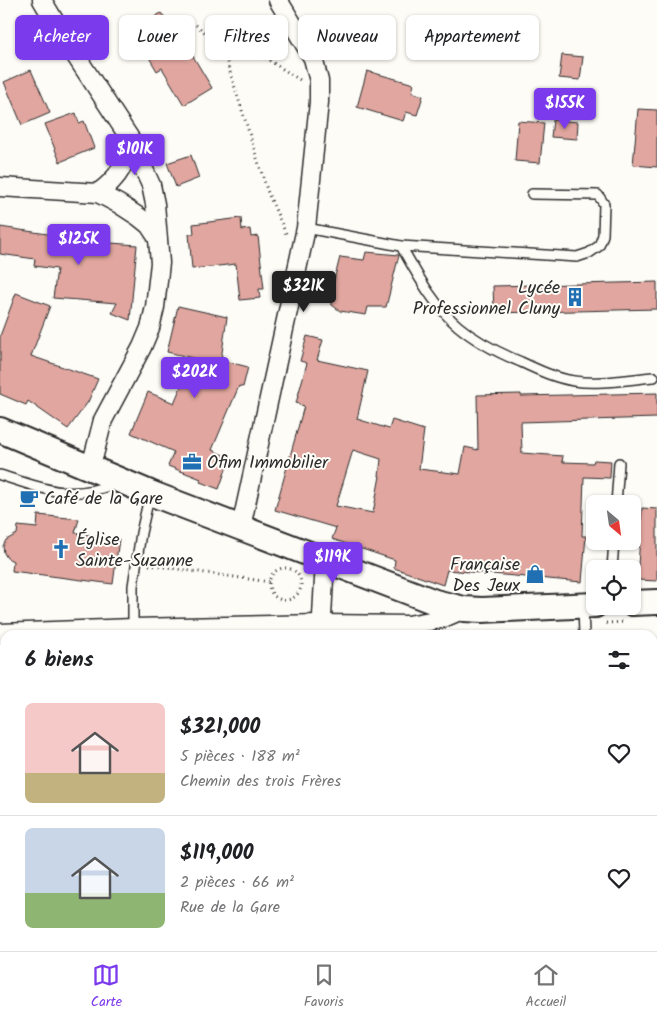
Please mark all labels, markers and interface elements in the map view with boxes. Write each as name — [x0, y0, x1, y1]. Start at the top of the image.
chip: Acheter — [15, 15, 109, 60]
chip: Louer — [119, 15, 195, 60]
chip: Filtres — [205, 15, 288, 60]
chip: Nouveau — [298, 15, 396, 60]
chip: Appartement — [406, 15, 539, 60]
pin: $155K — [530, 88, 600, 130]
text: $155K — [545, 91, 585, 116]
pin: $101K — [100, 134, 170, 176]
text: $101K — [117, 137, 153, 162]
pin: $125K — [44, 224, 114, 266]
text: $125K — [58, 227, 100, 252]
pin: $321K — [269, 270, 339, 313]
text: $321K — [283, 274, 325, 299]
place label: Lycée Professionnel Cluny — [413, 274, 561, 324]
building icon: Lycée Professionnel Cluny — [564, 286, 586, 308]
pin: $202K — [160, 356, 230, 399]
text: $202K — [172, 360, 218, 385]
place label: Ofim Immobilier — [207, 449, 329, 478]
office icon: Ofim Immobilier — [181, 451, 203, 473]
place label: Café de la Gare — [44, 485, 163, 514]
cafe icon: Café de la Gare — [18, 487, 40, 509]
north arrow — [586, 495, 641, 550]
map controls — [586, 495, 641, 615]
place label: Église Sainte-Suzanne — [76, 526, 193, 576]
church icon: Église Sainte-Suzanne — [50, 538, 72, 560]
pin: $119K — [298, 542, 368, 584]
text: $119K — [315, 545, 351, 570]
place label: Française Des Jeux — [450, 551, 520, 601]
button: locate — [586, 560, 641, 615]
shop icon: Française Des Jeux — [524, 563, 546, 585]
text: 6 biens — [25, 644, 94, 677]
icon: filters — [605, 646, 633, 674]
text: $321,000 — [180, 711, 260, 744]
icon: home — [65, 723, 125, 783]
icon: heart — [605, 739, 633, 767]
text: 5 pièces · 188 m² — [180, 744, 300, 769]
text: Chemin des trois Frères — [180, 769, 341, 794]
text: $119,000 — [180, 837, 254, 870]
icon: home — [65, 848, 125, 908]
icon: heart — [605, 864, 633, 892]
text: 2 pièces · 66 m² — [180, 870, 294, 895]
text: Rue de la Gare — [180, 895, 280, 920]
tab: Carte — [91, 961, 122, 1013]
tab: Favoris — [304, 961, 344, 1013]
tab: Accueil — [525, 961, 566, 1013]

